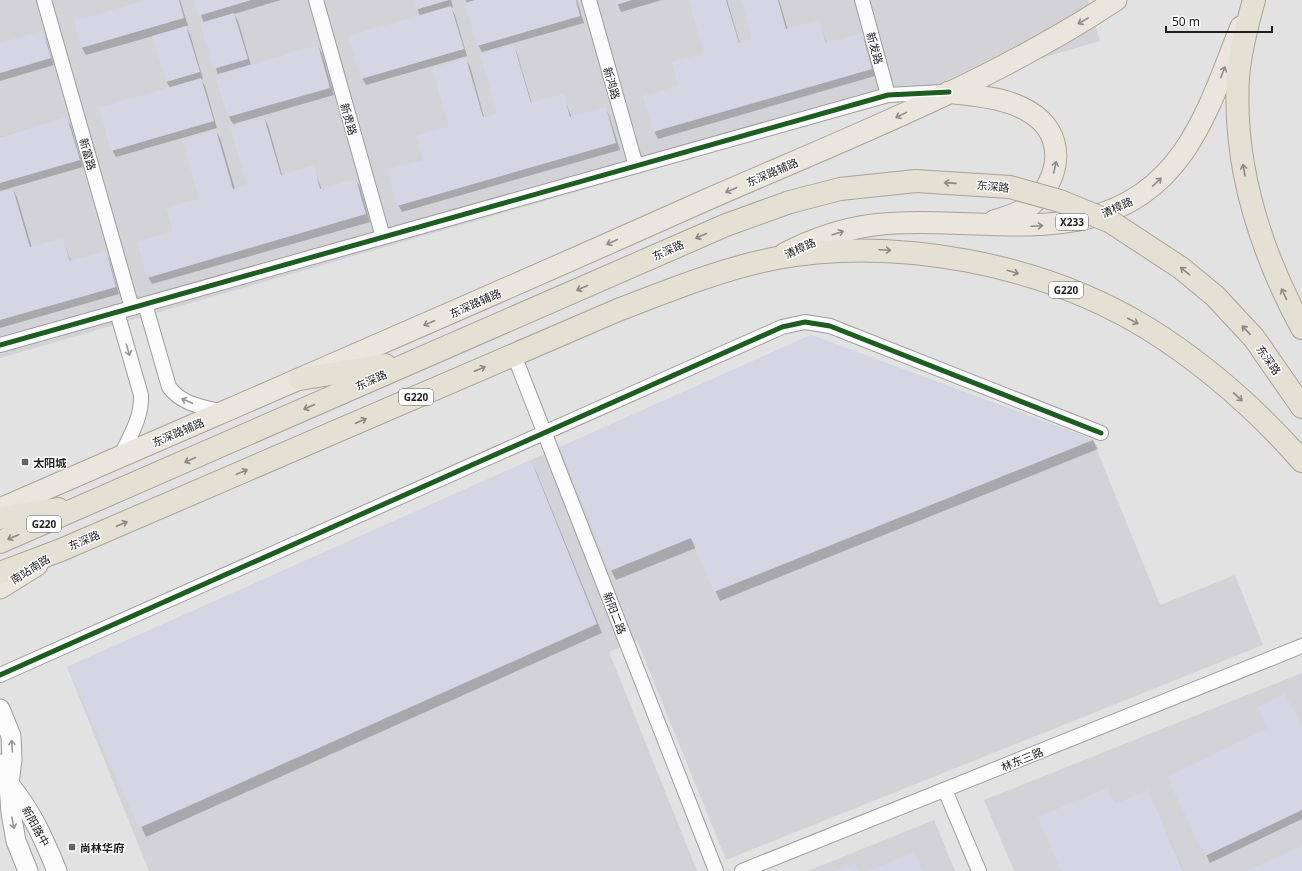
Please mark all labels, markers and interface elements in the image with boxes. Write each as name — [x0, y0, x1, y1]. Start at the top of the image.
scale bar — [1166, 8, 1272, 34]
text: 50 m — [1172, 13, 1200, 30]
one-way arrow — [1077, 18, 1089, 26]
street label: 新发路 — [863, 30, 887, 66]
street label: 新鸿路 — [600, 65, 624, 101]
one-way arrow — [1219, 66, 1227, 78]
street label: 新贵路 — [337, 101, 361, 137]
one-way arrow — [895, 112, 907, 119]
street label: 新富路 — [76, 136, 100, 172]
street label: 东深路辅路 — [744, 154, 800, 190]
one-way arrow — [1052, 160, 1060, 173]
one-way arrow — [1240, 164, 1248, 177]
street label: 东深路 — [976, 177, 1010, 195]
one-way arrow — [1152, 177, 1162, 187]
one-way arrow — [944, 180, 957, 187]
one-way arrow — [725, 187, 737, 194]
street label: 清樟路 — [1099, 193, 1135, 221]
road number: X233 — [1056, 214, 1088, 230]
one-way arrow — [1030, 222, 1043, 229]
one-way arrow — [832, 229, 845, 236]
one-way arrow — [695, 233, 707, 240]
street label: 清樟路 — [782, 234, 818, 262]
street label: 东深路 — [650, 236, 686, 264]
one-way arrow — [606, 239, 618, 247]
one-way arrow — [878, 246, 891, 254]
one-way arrow — [1179, 266, 1190, 275]
one-way arrow — [1006, 269, 1019, 276]
road number: G220 — [1049, 282, 1083, 298]
street label: 东深路辅路 — [447, 285, 503, 321]
one-way arrow — [576, 285, 588, 292]
one-way arrow — [1280, 288, 1287, 300]
one-way arrow — [1127, 318, 1139, 325]
one-way arrow — [423, 320, 435, 327]
one-way arrow — [1242, 325, 1251, 335]
street label: 东深路 — [1253, 342, 1285, 378]
one-way arrow — [125, 343, 132, 356]
one-way arrow — [474, 365, 486, 372]
street label: 东深路 — [353, 366, 389, 394]
road number: G220 — [399, 389, 433, 405]
one-way arrow — [1233, 392, 1243, 402]
one-way arrow — [181, 397, 193, 405]
one-way arrow — [303, 404, 315, 412]
street label: 东深路辅路 — [150, 414, 206, 450]
one-way arrow — [355, 416, 367, 424]
place label: 太阳城 — [33, 455, 67, 470]
marker: 太阳城 — [20, 457, 30, 467]
one-way arrow — [184, 457, 196, 464]
one-way arrow — [235, 468, 247, 475]
road number: G220 — [27, 516, 61, 532]
one-way arrow — [116, 519, 128, 527]
street label: 东深路 — [66, 527, 102, 553]
one-way arrow — [7, 534, 19, 541]
street label: 南站南路 — [7, 551, 53, 587]
street label: 新阳二路 — [600, 590, 630, 636]
one-way arrow — [8, 740, 15, 753]
street label: 林东三路 — [999, 744, 1045, 774]
street label: 新阳路中 — [19, 803, 53, 849]
one-way arrow — [9, 816, 17, 829]
place label: 尚林华府 — [80, 840, 124, 855]
marker: 尚林华府 — [67, 842, 77, 852]

